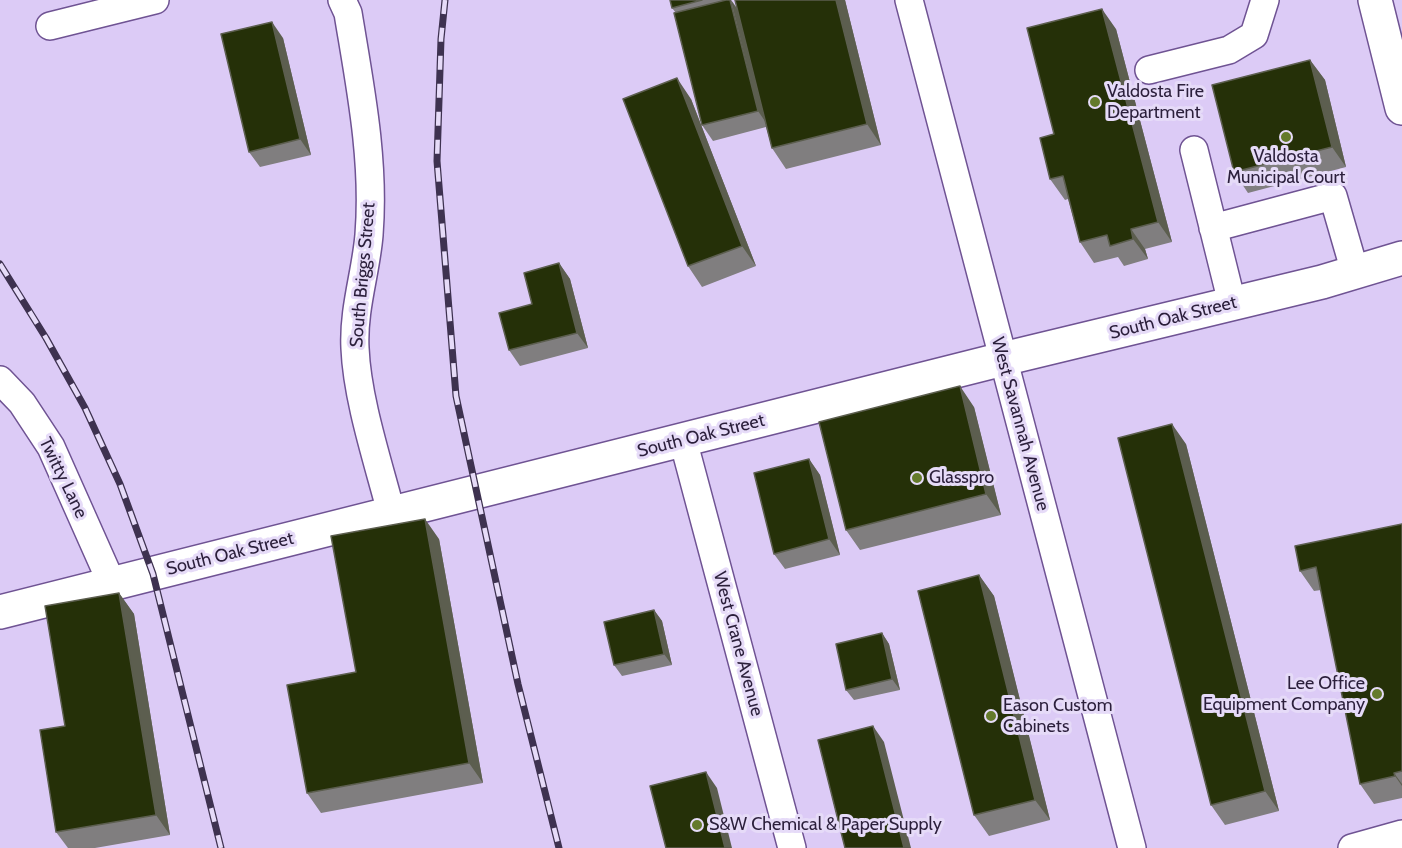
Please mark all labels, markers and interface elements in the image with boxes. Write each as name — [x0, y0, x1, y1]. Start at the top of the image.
place label: Valdosta Fire Department — [1107, 81, 1204, 124]
marker: Valdosta Fire Department — [1088, 95, 1102, 109]
marker: Valdosta Municipal Court — [1279, 130, 1293, 144]
place label: Valdosta Municipal Court — [1227, 146, 1345, 188]
street label: South Briggs Street — [346, 202, 380, 348]
street label: South Oak Street — [1107, 292, 1239, 344]
street label: West Savannah Avenue — [986, 335, 1054, 513]
street label: South Oak Street — [635, 410, 767, 462]
street label: Twitty Lane — [34, 434, 92, 522]
place label: Glasspro — [929, 467, 994, 489]
marker: Glasspro — [910, 471, 924, 485]
street label: South Oak Street — [164, 528, 296, 580]
street label: West Crane Avenue — [708, 569, 768, 719]
place label: Lee Office Equipment Company — [1203, 673, 1365, 716]
marker: Lee Office Equipment Company — [1370, 687, 1384, 701]
place label: Eason Custom Cabinets — [1003, 695, 1112, 738]
marker: Eason Custom Cabinets — [984, 709, 998, 723]
place label: S&W Chemical & Paper Supply — [709, 814, 942, 836]
marker: S&W Chemical & Paper Supply — [690, 818, 704, 832]

